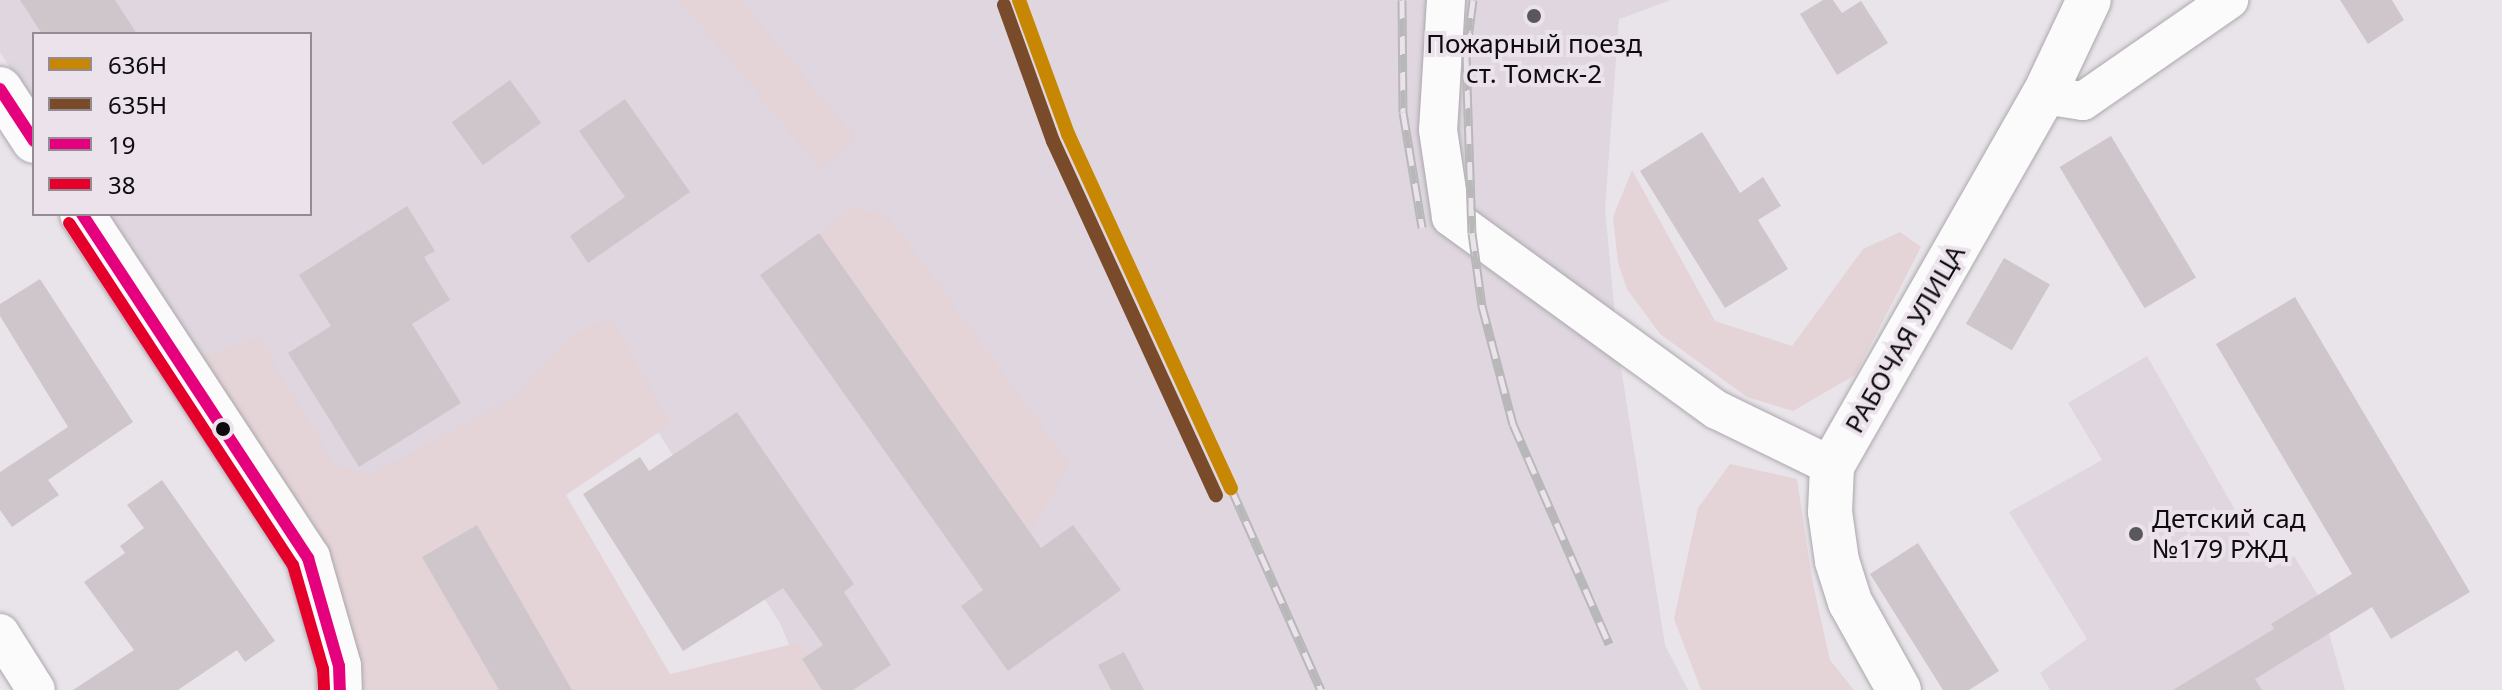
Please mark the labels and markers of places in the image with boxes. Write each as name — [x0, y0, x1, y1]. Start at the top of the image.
marker: Пожарный поезд ст. Томск-2 — [1525, 7, 1543, 25]
place label: Пожарный поезд ст. Томск-2 — [1426, 28, 1642, 90]
unlabelled marker — [215, 421, 231, 437]
place label: Детский сад №179 РЖД — [2152, 503, 2306, 564]
marker: Детский сад №179 РЖД — [2127, 525, 2145, 543]

